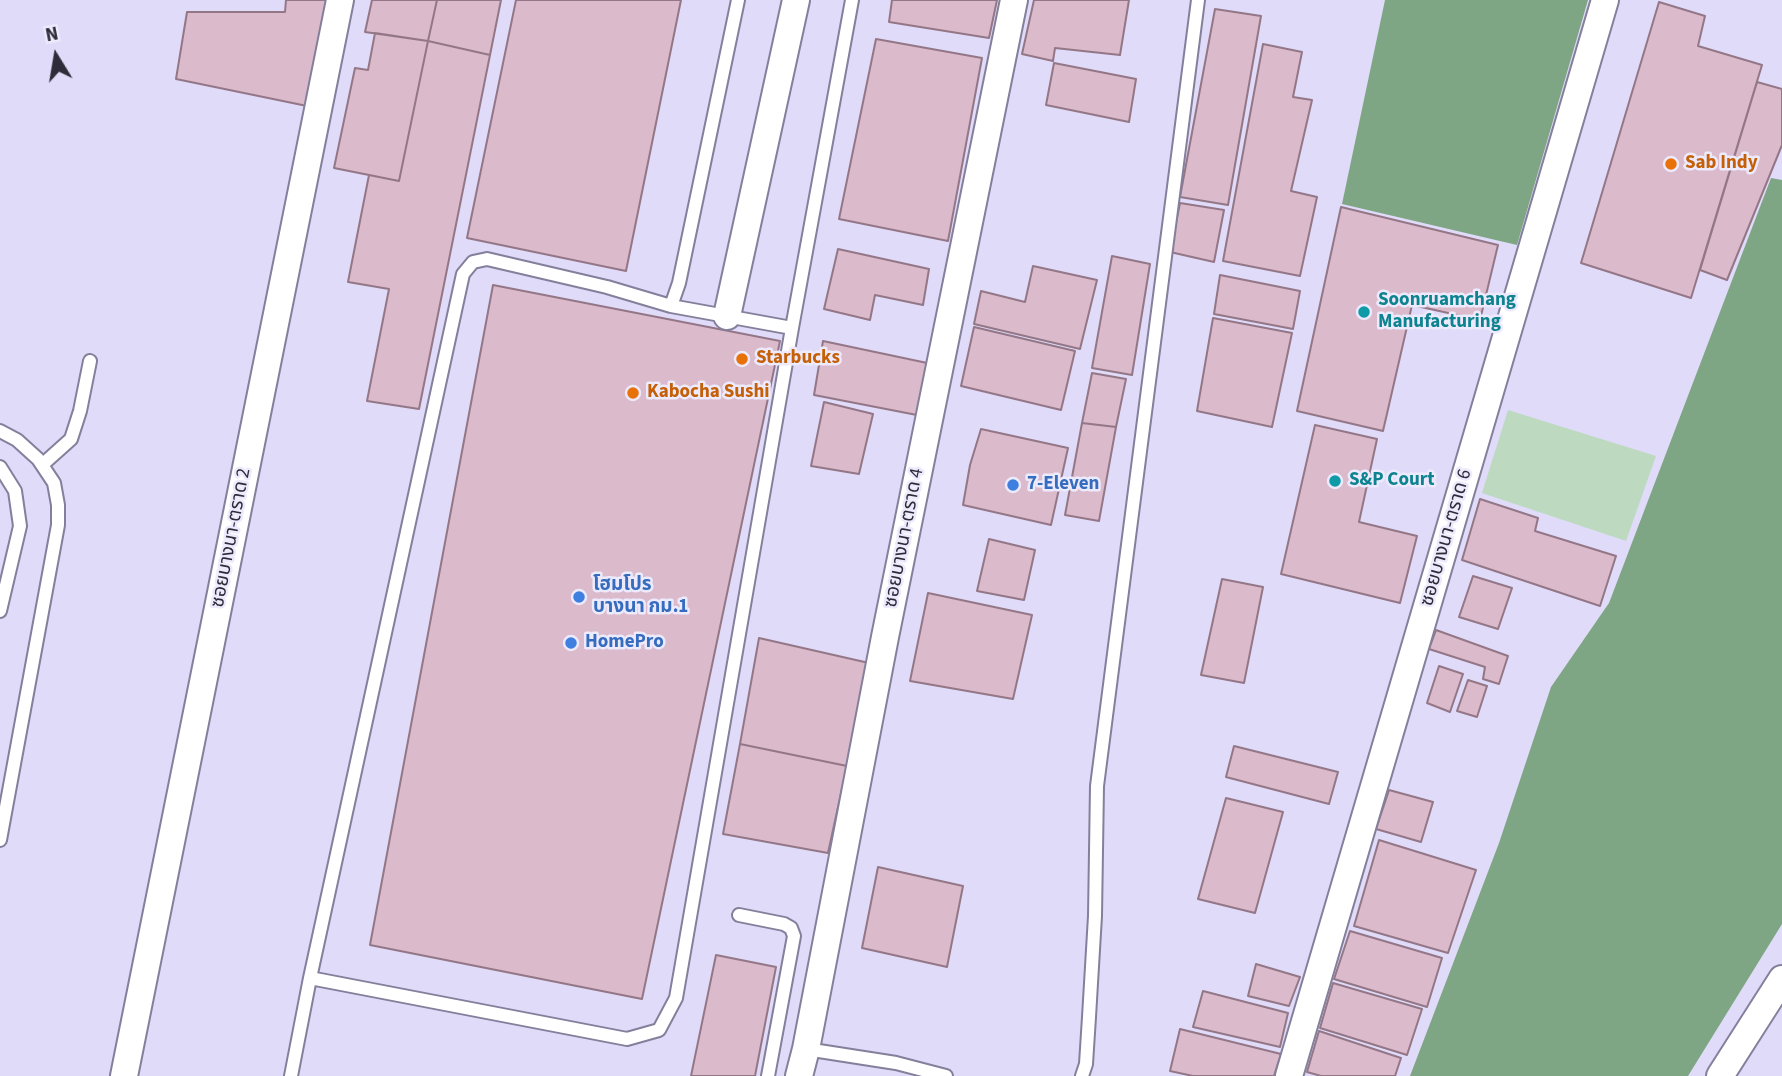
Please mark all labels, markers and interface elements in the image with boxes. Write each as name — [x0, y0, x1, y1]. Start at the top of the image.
text: N — [43, 20, 61, 49]
north arrow — [21, 21, 91, 91]
place label: Sab Indy — [1685, 153, 1758, 175]
marker: Sab Indy — [1663, 156, 1679, 172]
place label: Soonruamchang Manufacturing — [1378, 290, 1516, 334]
marker: Soonruamchang Manufacturing — [1356, 304, 1372, 320]
place label: Starbucks — [756, 348, 840, 370]
marker: Starbucks — [734, 351, 750, 367]
place label: Kabocha Sushi — [647, 382, 770, 404]
marker: Kabocha Sushi — [625, 385, 641, 401]
street label: ซอยบางนา-ตราด 2 — [207, 466, 257, 610]
street label: ซอยบางนา-ตราด 4 — [880, 466, 930, 610]
street label: ซอยบางนา-ตราด 6 — [1417, 467, 1477, 609]
place label: S&P Court — [1349, 470, 1435, 492]
marker: S&P Court — [1327, 473, 1343, 489]
place label: 7-Eleven — [1027, 474, 1099, 496]
marker: 7-Eleven — [1005, 477, 1021, 493]
place label: โฮมโปร บางนา กม.1 — [593, 575, 688, 619]
marker: โฮมโปร บางนา กม.1 — [571, 589, 587, 605]
place label: HomePro — [585, 632, 664, 654]
marker: HomePro — [563, 635, 579, 651]

